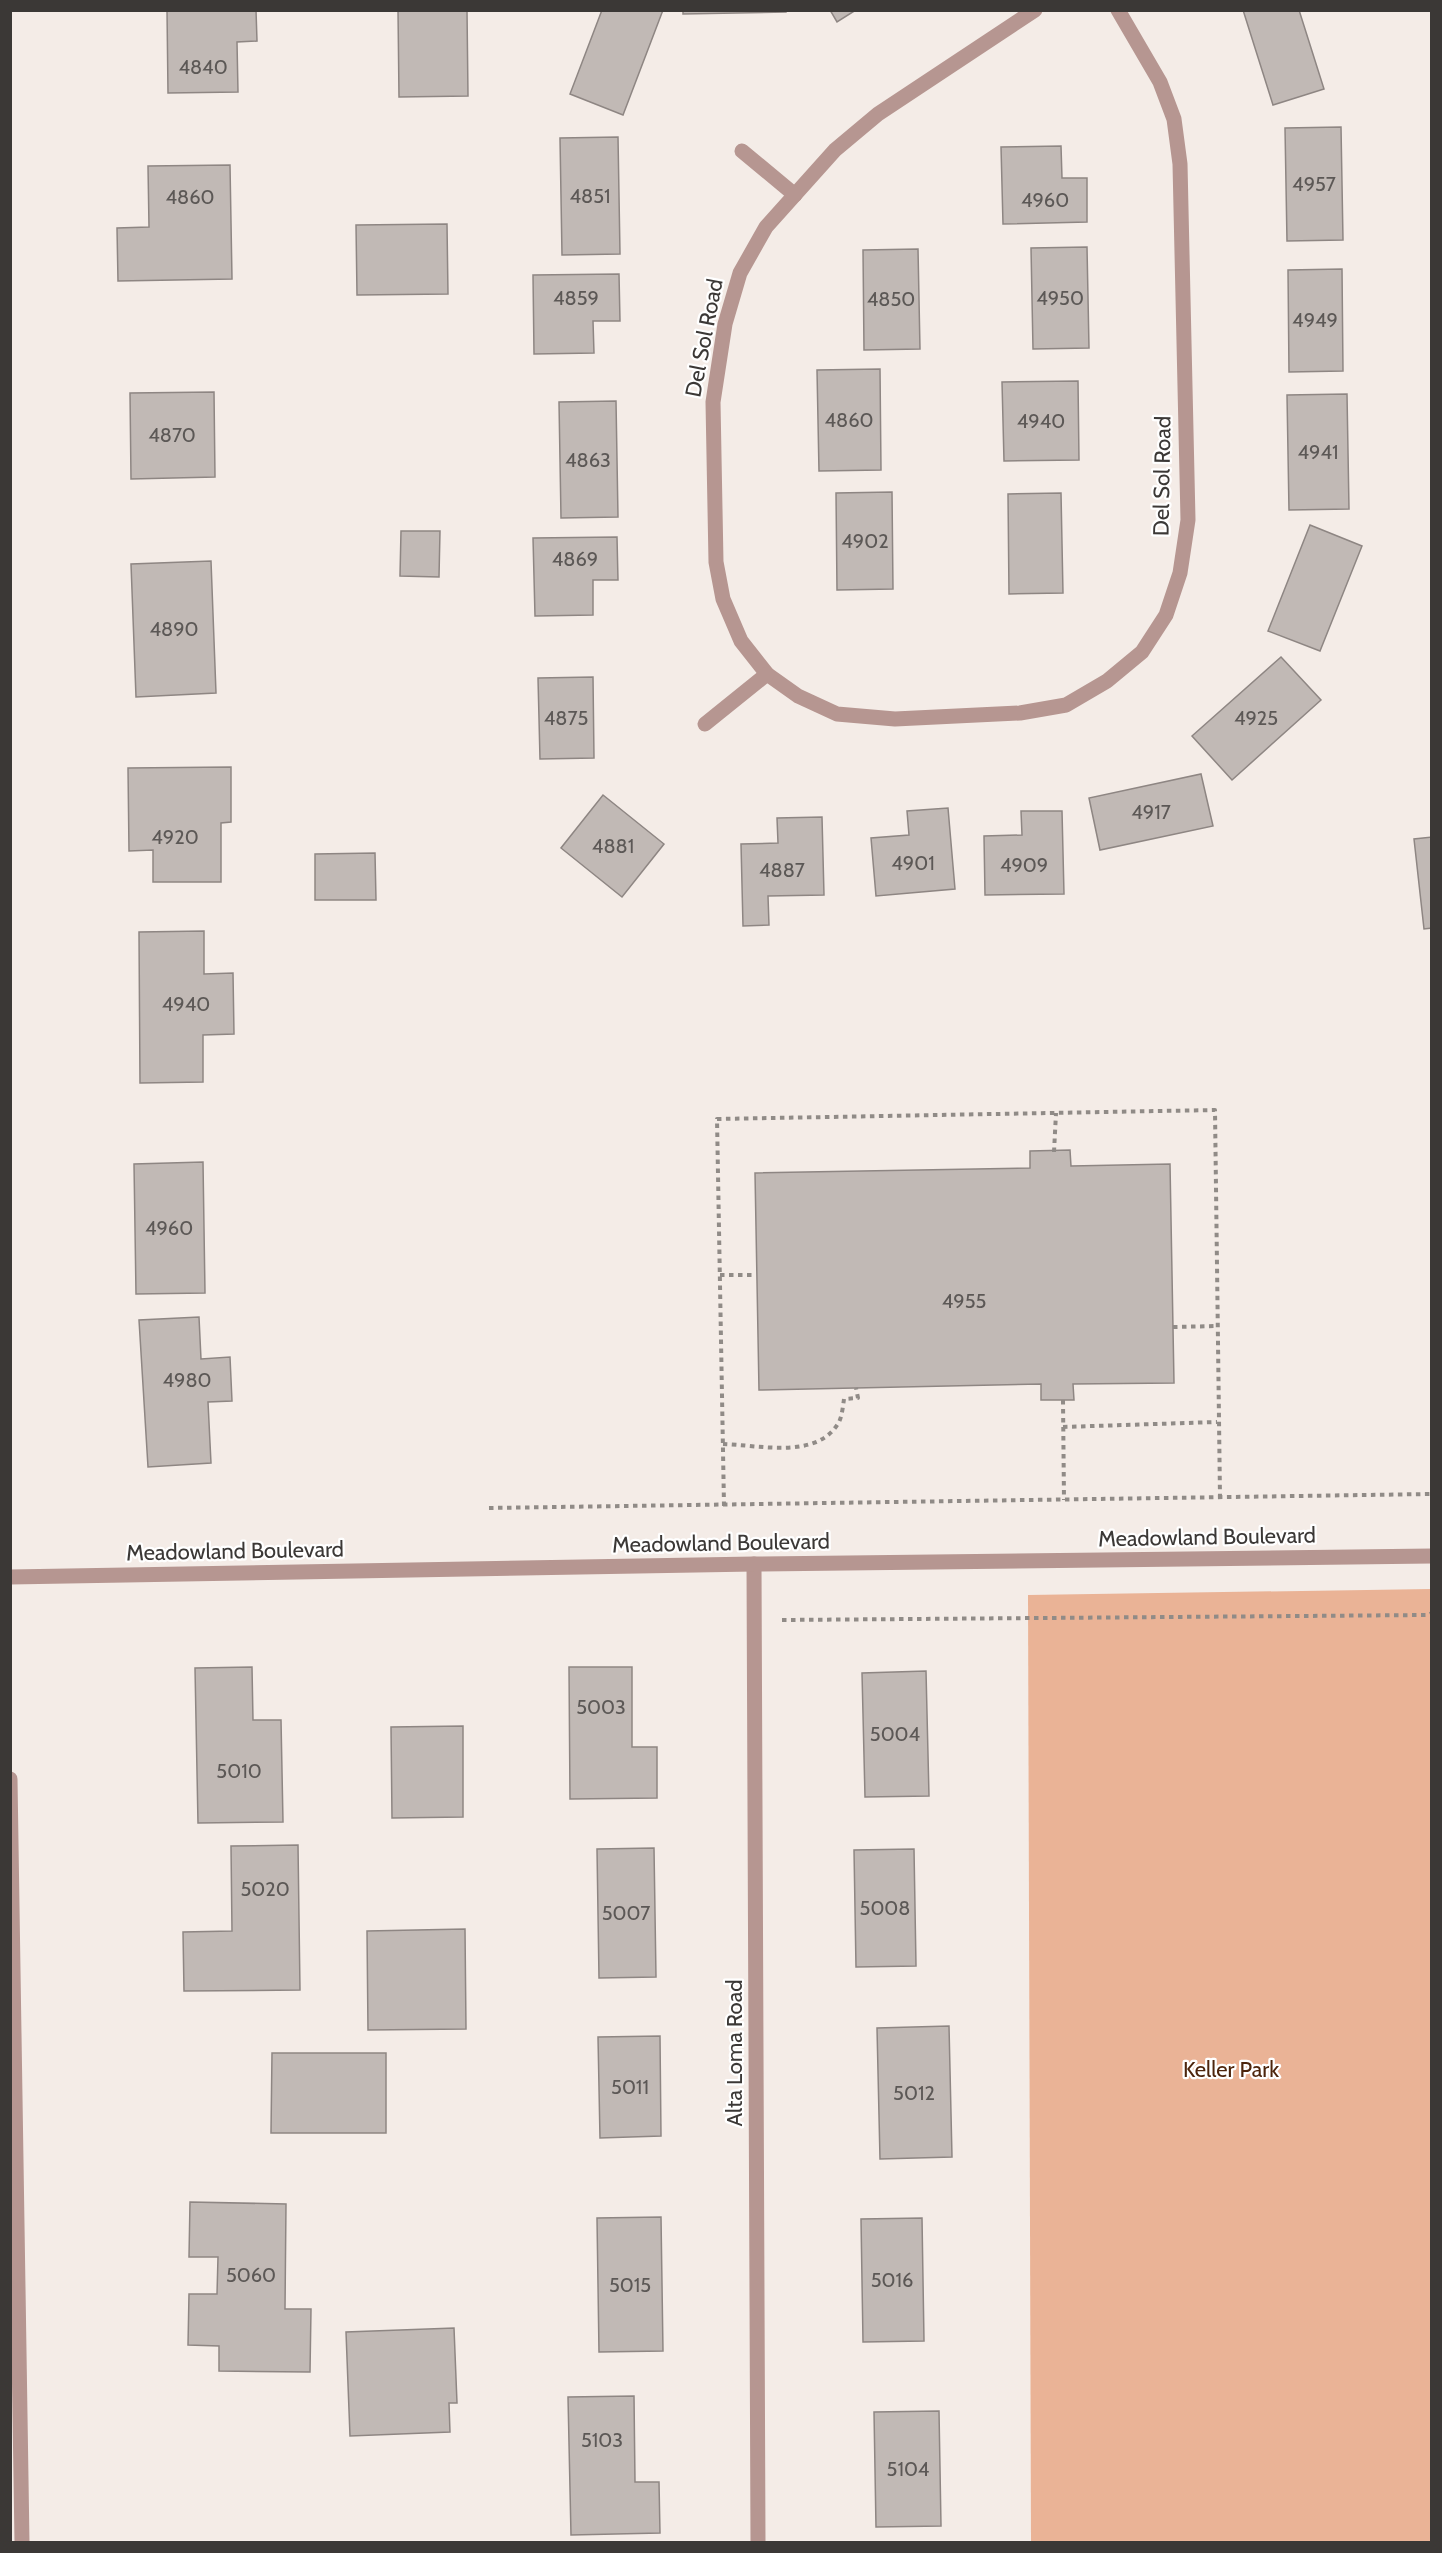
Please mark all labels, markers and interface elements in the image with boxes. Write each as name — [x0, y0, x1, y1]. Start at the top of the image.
house number: 4840 — [178, 55, 228, 79]
house number: 4957 — [1292, 172, 1336, 196]
house number: 4851 — [569, 184, 611, 208]
house number: 4860 — [166, 185, 215, 209]
house number: 4960 — [1021, 188, 1069, 212]
street label: Del Sol Road — [679, 276, 729, 400]
house number: 4859 — [553, 286, 599, 310]
house number: 4950 — [1036, 286, 1084, 310]
house number: 4850 — [867, 287, 915, 311]
house number: 4949 — [1292, 308, 1338, 332]
house number: 4860 — [825, 408, 874, 432]
house number: 4940 — [1017, 409, 1065, 433]
street label: Del Sol Road — [1147, 416, 1177, 536]
house number: 4870 — [148, 423, 196, 447]
house number: 4941 — [1298, 440, 1339, 464]
house number: 4863 — [565, 448, 611, 472]
house number: 4902 — [841, 529, 889, 553]
house number: 4869 — [552, 547, 598, 571]
house number: 4890 — [150, 617, 199, 641]
house number: 4875 — [544, 706, 588, 730]
house number: 4925 — [1234, 706, 1278, 730]
house number: 4917 — [1131, 800, 1171, 824]
house number: 4920 — [151, 825, 199, 849]
house number: 4881 — [592, 834, 634, 858]
house number: 4901 — [891, 851, 935, 875]
house number: 4909 — [1000, 853, 1048, 877]
house number: 4887 — [759, 858, 805, 882]
house number: 4940 — [162, 992, 210, 1016]
house number: 4960 — [145, 1216, 193, 1240]
house number: 4955 — [942, 1289, 986, 1313]
house number: 4980 — [163, 1368, 212, 1392]
street label: Meadowland Boulevard — [1098, 1522, 1316, 1552]
street label: Meadowland Boulevard — [612, 1528, 830, 1558]
street label: Meadowland Boulevard — [126, 1536, 344, 1566]
house number: 5003 — [576, 1695, 626, 1719]
house number: 5004 — [870, 1722, 921, 1746]
house number: 5010 — [216, 1759, 262, 1783]
house number: 5020 — [240, 1877, 290, 1901]
house number: 5008 — [860, 1896, 910, 1920]
house number: 5007 — [602, 1901, 650, 1925]
street label: Alta Loma Road — [721, 1980, 748, 2126]
park label: Keller Park — [1183, 2056, 1279, 2083]
house number: 5011 — [611, 2075, 649, 2099]
house number: 5012 — [893, 2081, 935, 2105]
house number: 5060 — [226, 2263, 276, 2287]
house number: 5016 — [871, 2268, 913, 2292]
house number: 5015 — [609, 2273, 651, 2297]
house number: 5103 — [581, 2428, 623, 2452]
house number: 5104 — [887, 2457, 930, 2481]

